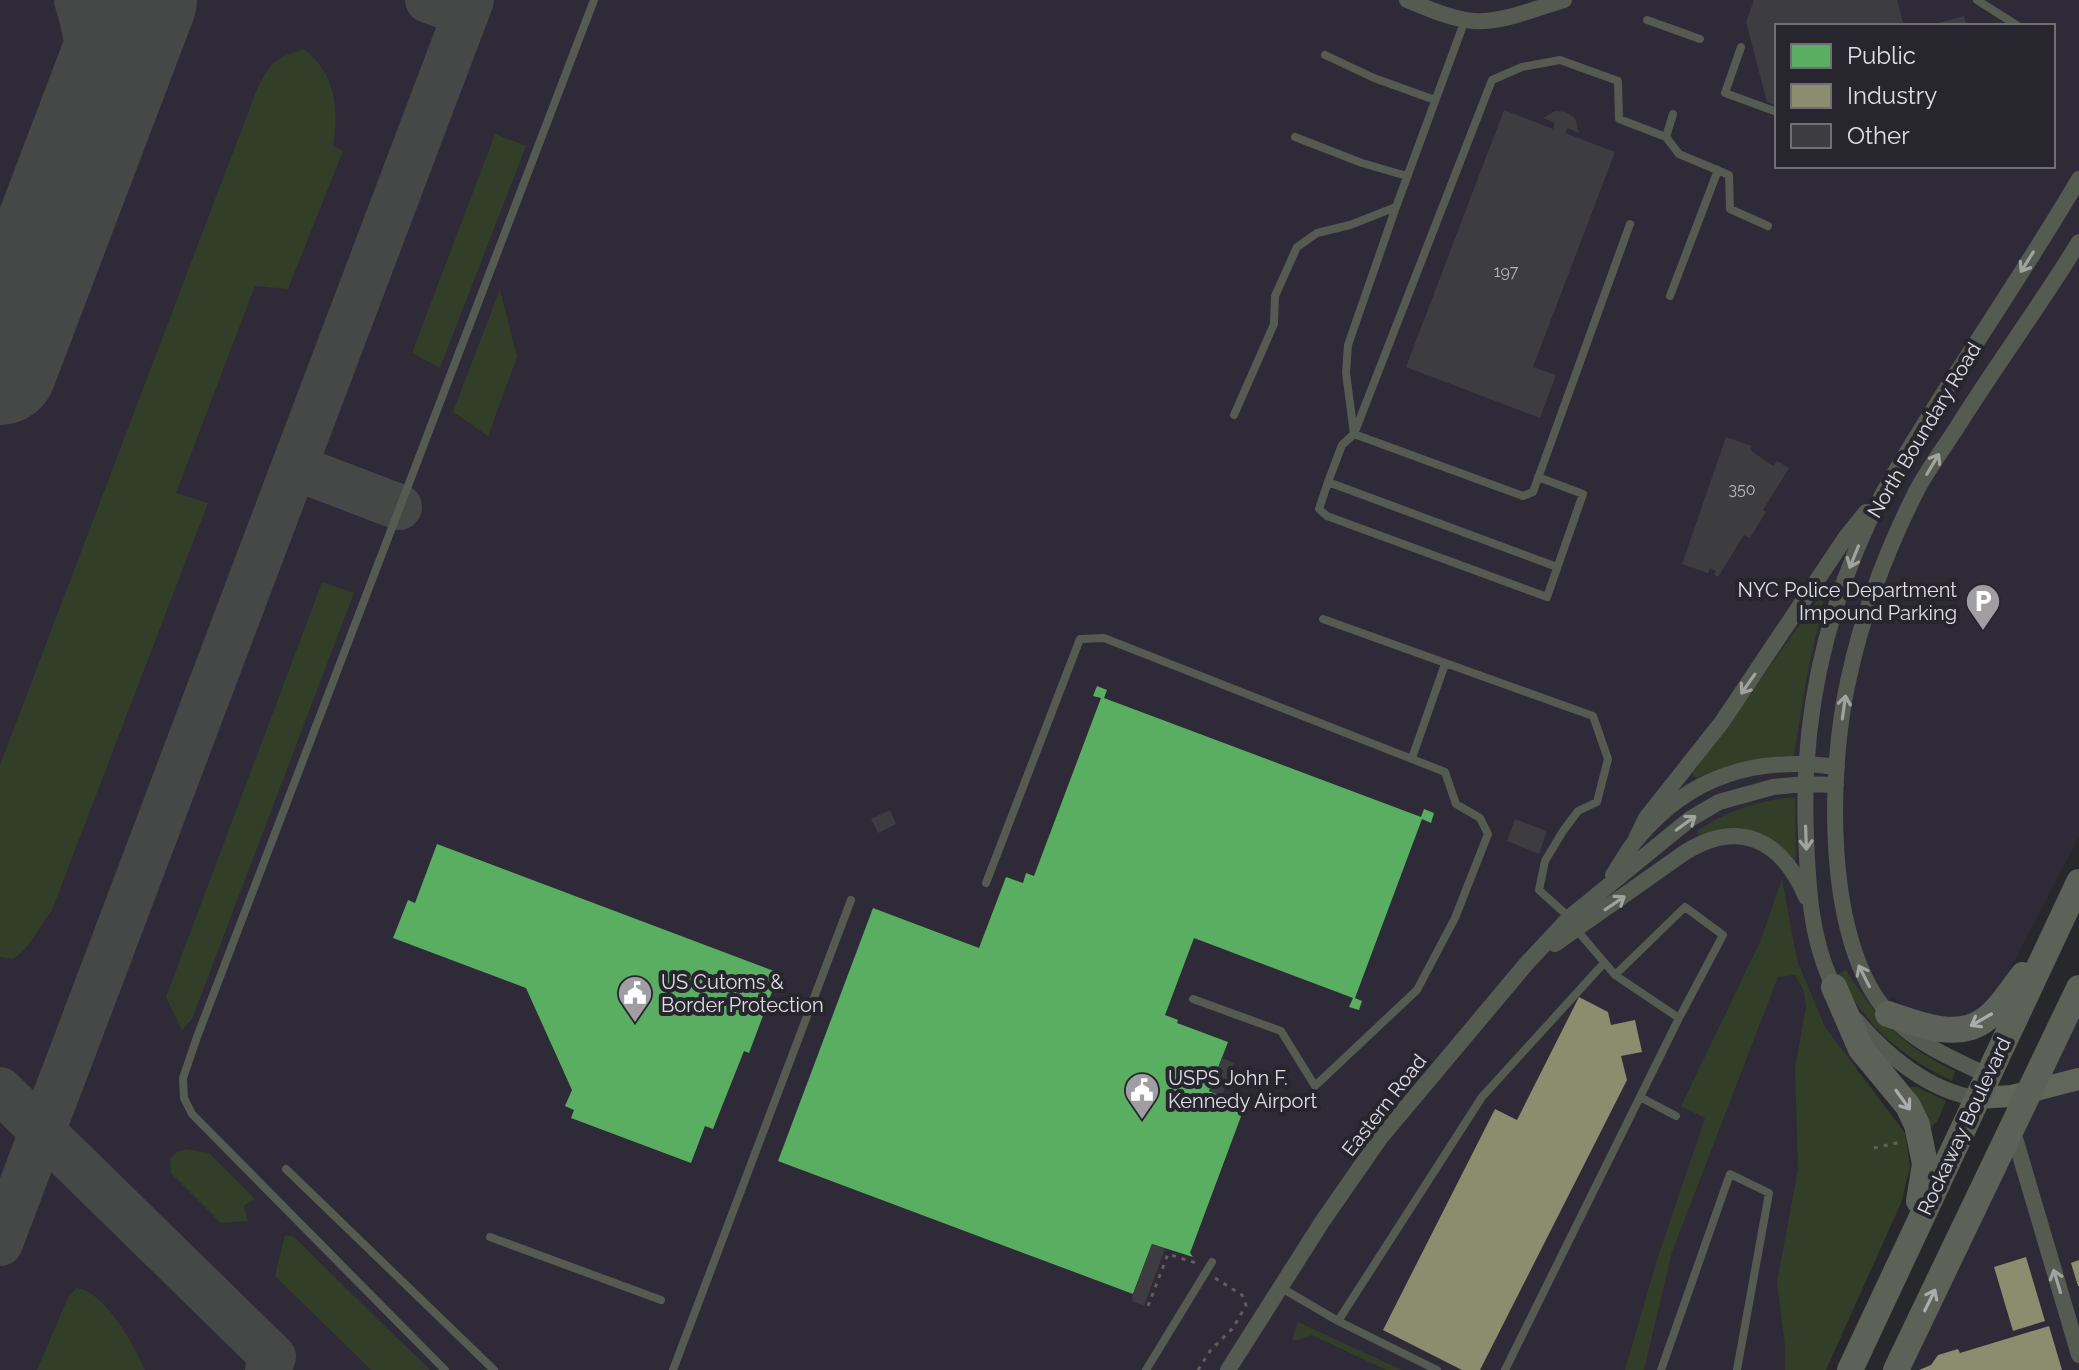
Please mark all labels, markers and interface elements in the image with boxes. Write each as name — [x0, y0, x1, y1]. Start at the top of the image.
legend — [1775, 24, 2055, 168]
text: Public — [1847, 41, 1916, 70]
text: Industry — [1847, 81, 1937, 110]
text: Other — [1847, 121, 1910, 150]
one-way arrow — [2019, 250, 2035, 273]
house number: 197 — [1494, 262, 1519, 281]
street label: North Boundary Road — [1862, 338, 1986, 522]
one-way arrow — [1924, 454, 1941, 476]
house number: 350 — [1728, 480, 1756, 499]
one-way arrow — [1846, 544, 1860, 569]
place label: NYC Police Department Impound Parking — [1738, 578, 1957, 625]
parking icon: NYC Police Department Impound Parking — [1964, 582, 2002, 632]
one-way arrow — [1740, 672, 1756, 694]
one-way arrow — [1837, 695, 1852, 720]
one-way arrow — [1674, 815, 1696, 831]
one-way arrow — [1799, 824, 1814, 851]
one-way arrow — [1603, 895, 1625, 911]
one-way arrow — [1856, 965, 1871, 989]
place label: US Cutoms & Border Protection — [661, 970, 824, 1017]
public building icon: US Cutoms & Border Protection — [616, 974, 654, 1024]
one-way arrow — [1970, 1012, 1993, 1028]
street label: Rockaway Boulevard — [1912, 1033, 2016, 1219]
street label: Eastern Road — [1337, 1049, 1431, 1161]
place label: USPS John F. Kennedy Airport — [1168, 1066, 1317, 1113]
public building icon: USPS John F. Kennedy Airport — [1123, 1071, 1161, 1121]
one-way arrow — [1895, 1089, 1911, 1111]
one-way arrow — [2048, 1268, 2063, 1293]
one-way arrow — [1923, 1288, 1938, 1312]

